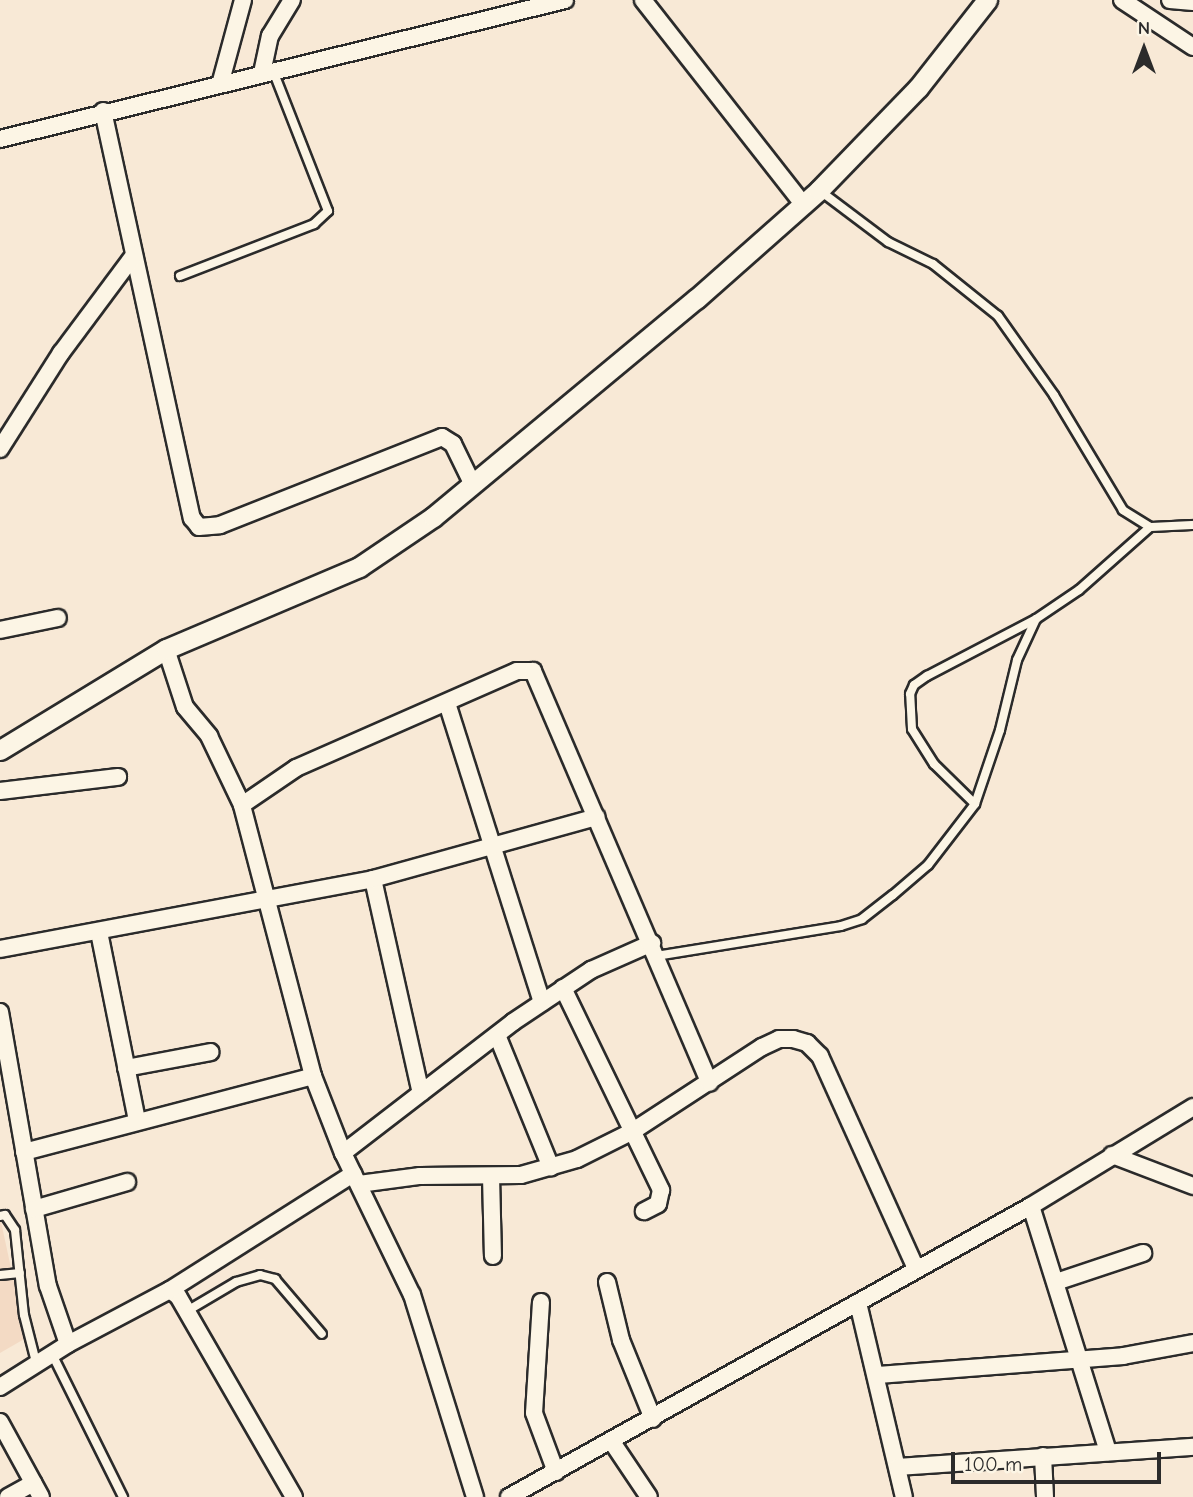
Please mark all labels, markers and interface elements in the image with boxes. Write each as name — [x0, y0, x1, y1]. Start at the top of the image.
north arrow — [1109, 14, 1179, 84]
text: N — [1138, 17, 1150, 39]
scale bar — [955, 1438, 1165, 1482]
text: 100 m — [964, 1452, 1022, 1476]

